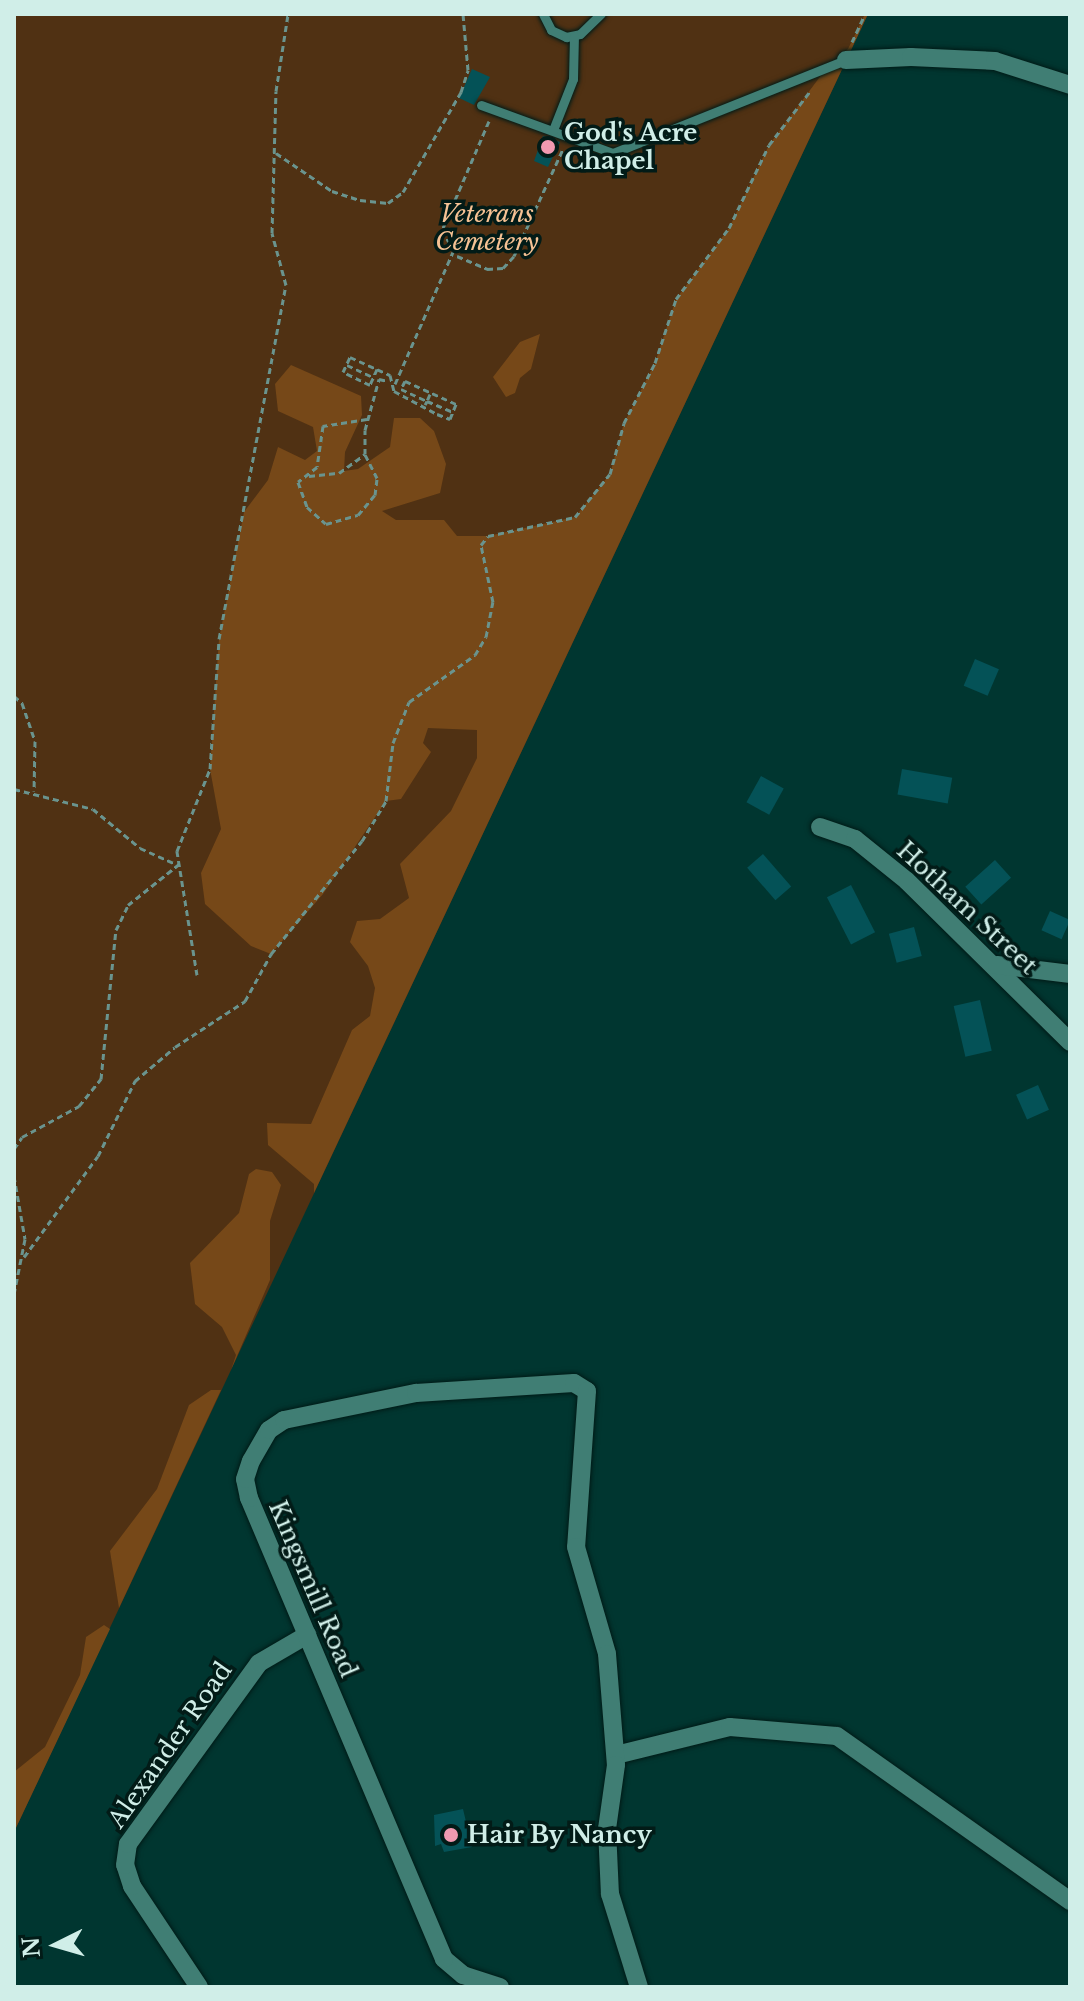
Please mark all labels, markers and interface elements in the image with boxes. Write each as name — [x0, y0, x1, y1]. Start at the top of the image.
place label: God's Acre Chapel — [564, 119, 698, 175]
marker: God's Acre Chapel — [539, 138, 557, 156]
park label: Veterans Cemetery — [435, 200, 539, 256]
street label: Hotham Street — [891, 836, 1043, 980]
street label: Kingsmill Road — [263, 1496, 363, 1682]
street label: Alexander Road — [102, 1656, 238, 1834]
place label: Hair By Nancy — [467, 1821, 653, 1849]
marker: Hair By Nancy — [442, 1826, 460, 1844]
north arrow — [16, 1905, 96, 1985]
text: N — [17, 1936, 46, 1959]

